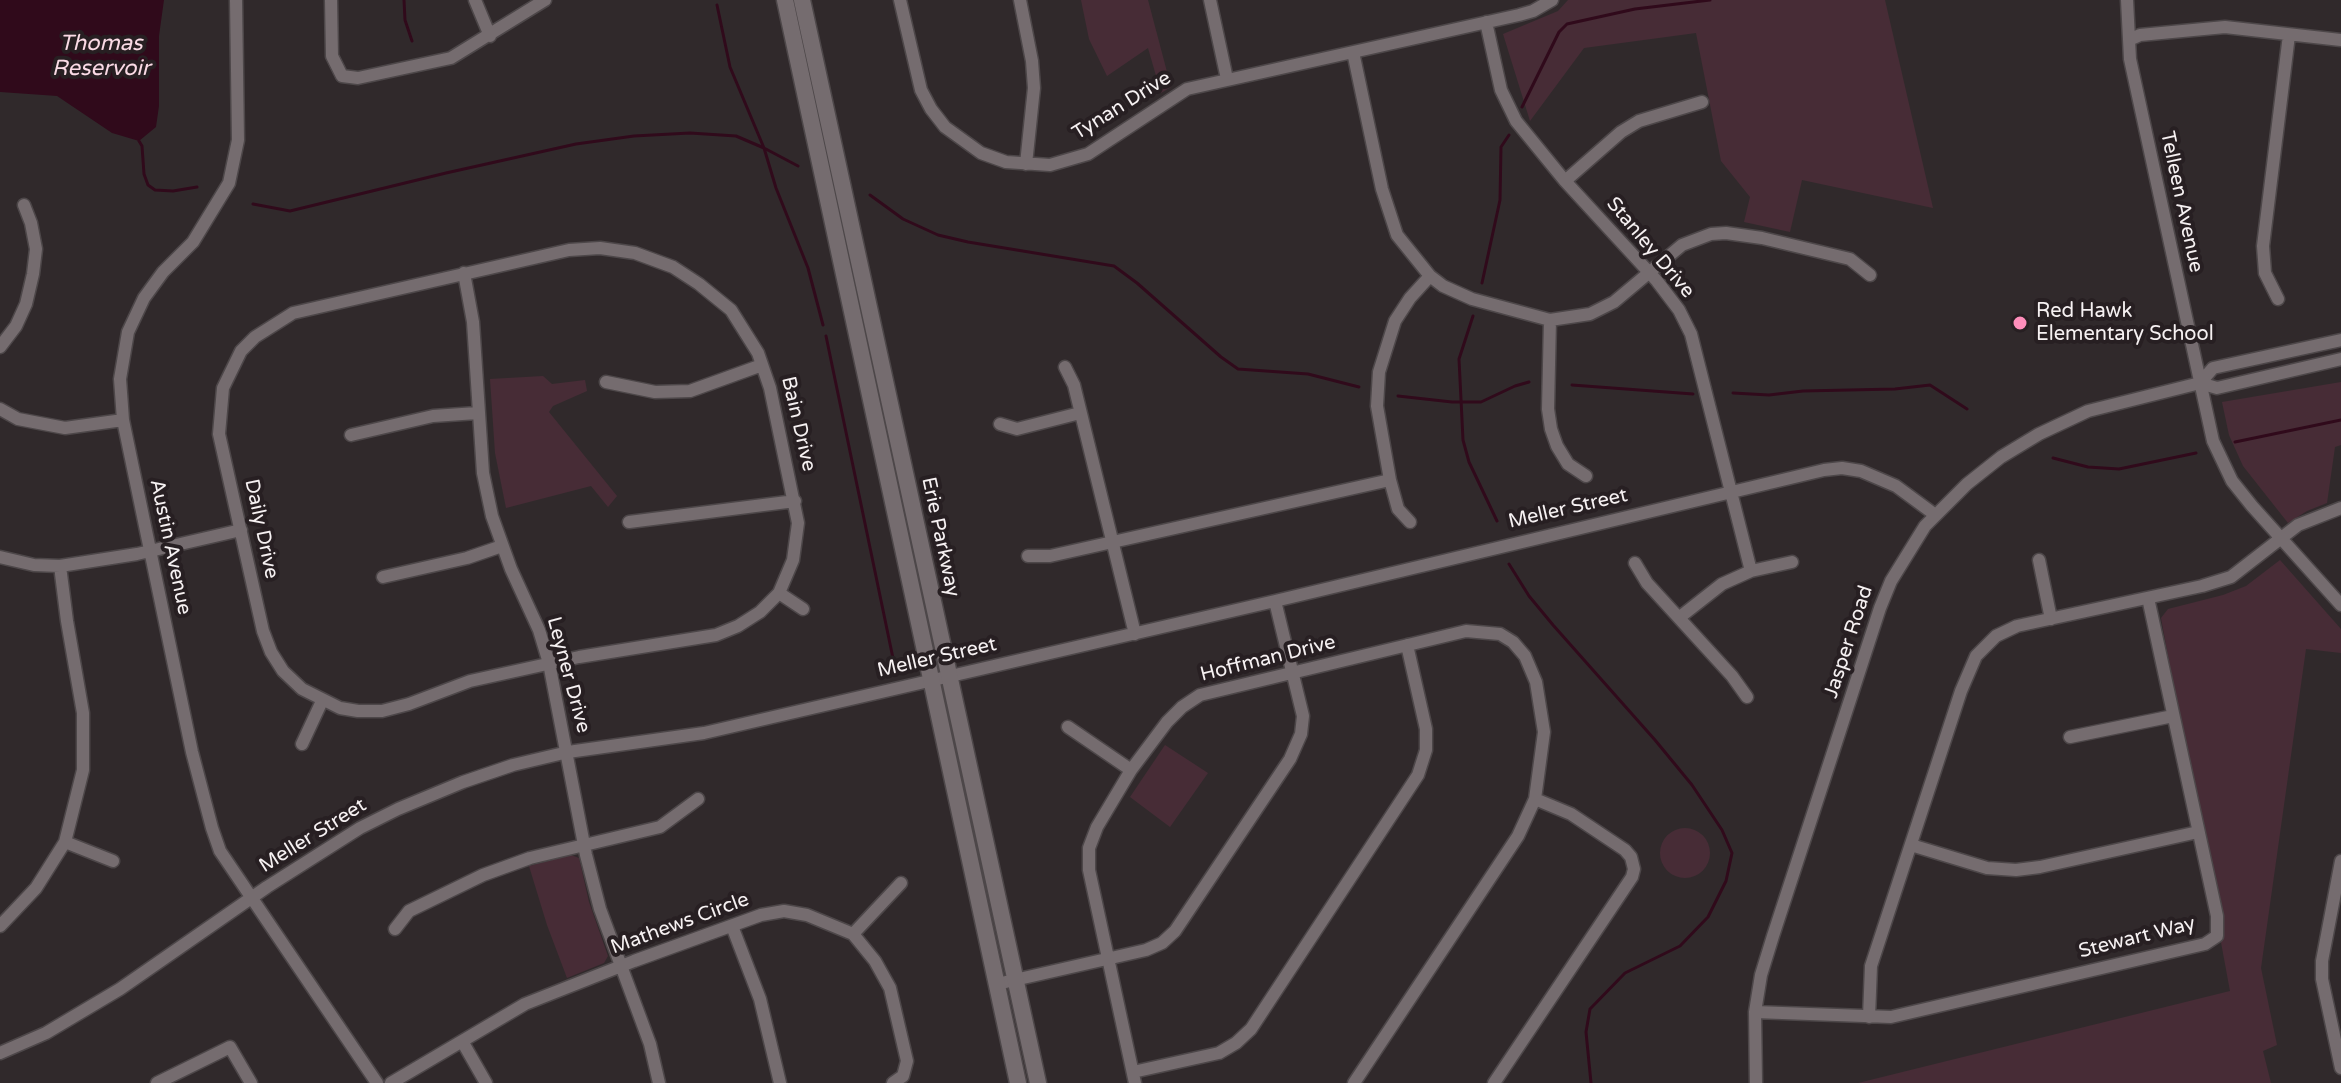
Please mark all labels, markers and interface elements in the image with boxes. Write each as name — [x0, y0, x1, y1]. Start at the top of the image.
water label: Thomas Reservoir — [52, 31, 150, 82]
street label: Tynan Drive — [1068, 66, 1176, 146]
street label: Telleen Avenue — [2154, 129, 2208, 275]
street label: Stanley Drive — [1601, 193, 1699, 303]
place label: Red Hawk Elementary School — [2036, 300, 2214, 347]
marker: Red Hawk Elementary School — [2011, 314, 2029, 332]
street label: Bain Drive — [775, 374, 821, 474]
street label: Erie Parkway — [916, 475, 964, 599]
street label: Austin Avenue — [144, 477, 196, 617]
street label: Daily Drive — [239, 477, 283, 581]
street label: Meller Street — [1506, 484, 1630, 534]
street label: Jasper Road — [1819, 583, 1879, 701]
street label: Leyner Drive — [541, 614, 595, 736]
street label: Hoffman Drive — [1198, 631, 1338, 687]
street label: Meller Street — [875, 633, 999, 683]
street label: Meller Street — [255, 794, 371, 878]
street label: Mathews Circle — [608, 888, 752, 960]
street label: Stewart Way — [2076, 912, 2198, 964]

